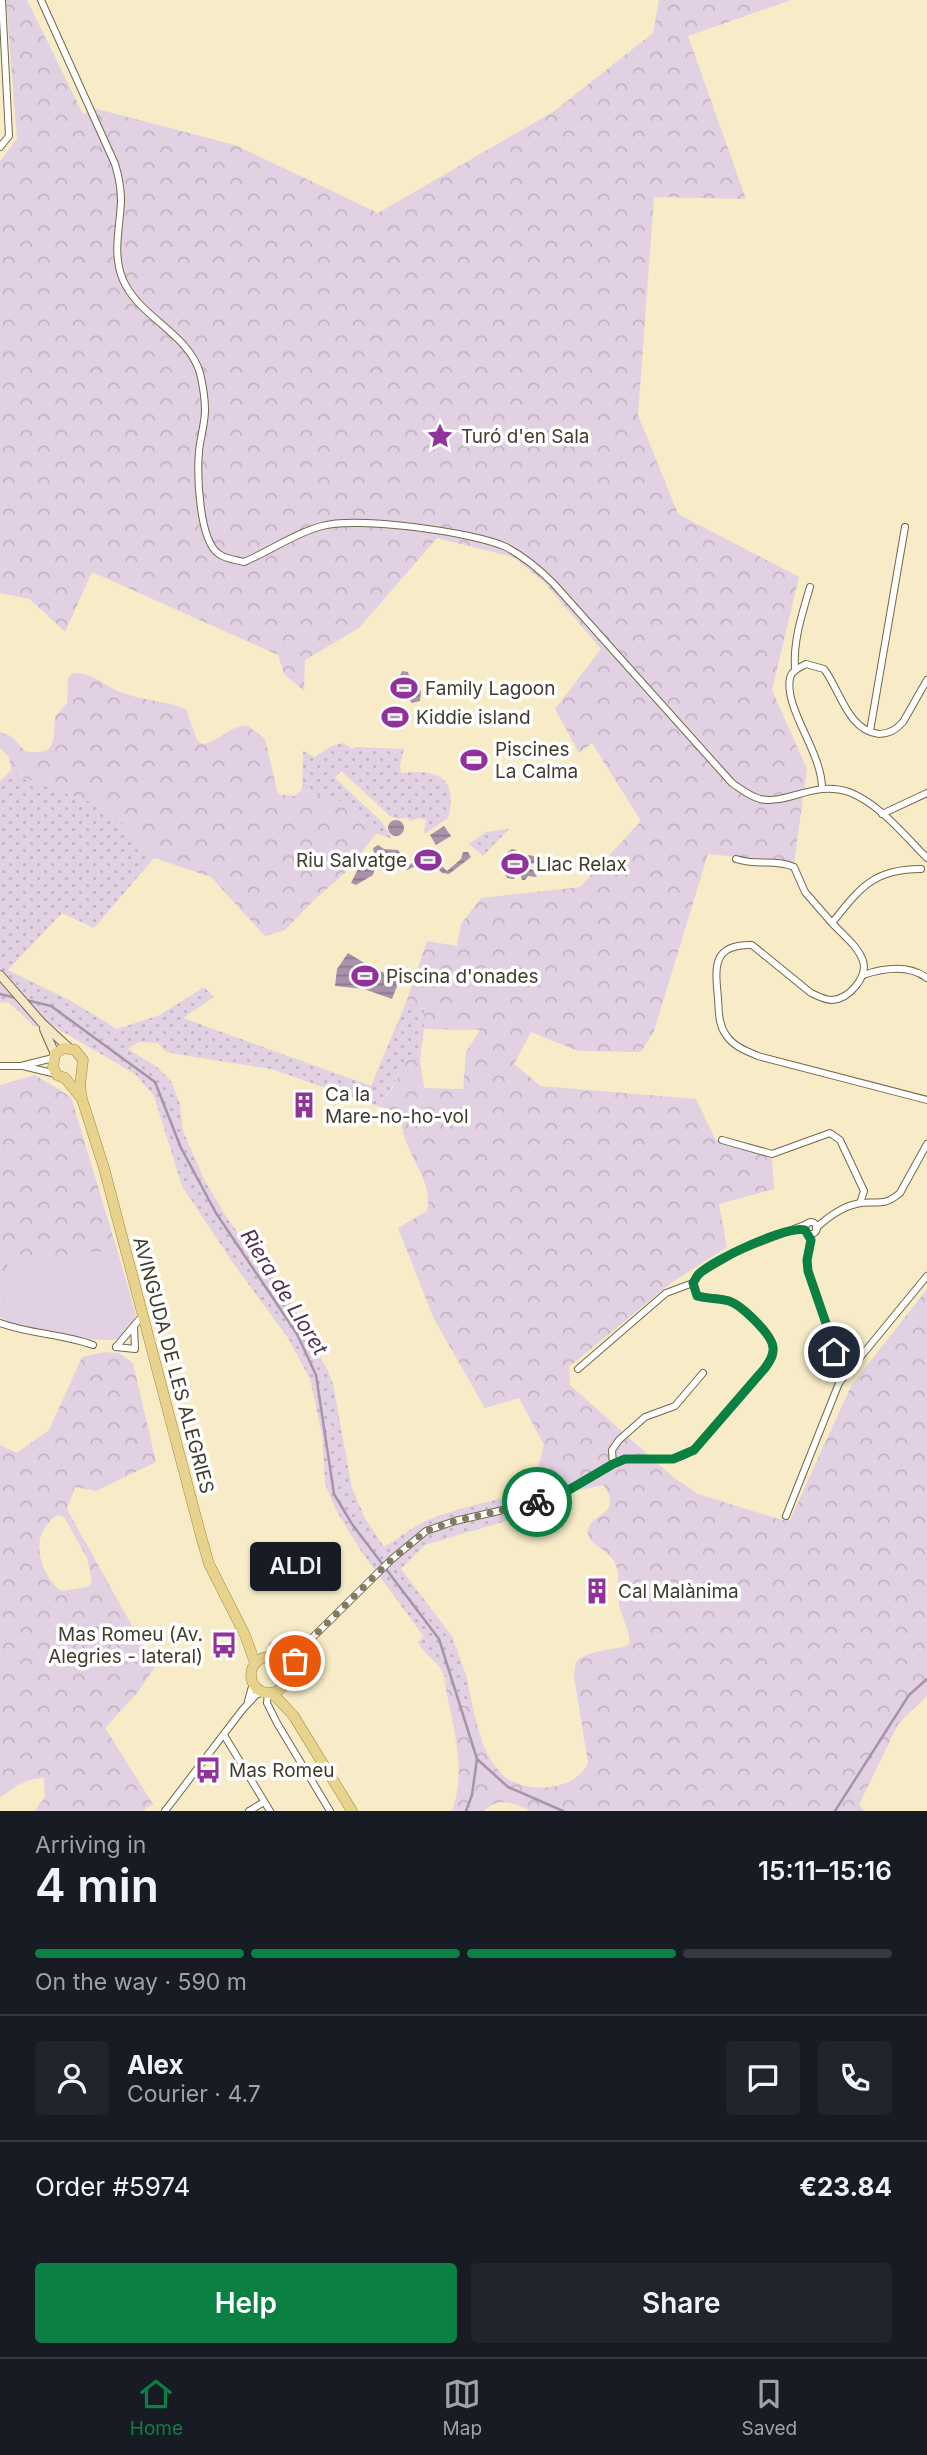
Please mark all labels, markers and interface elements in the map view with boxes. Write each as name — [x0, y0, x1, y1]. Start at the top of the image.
place icon: Turó d'en Sala — [425, 421, 455, 451]
place label: Turó d'en Sala — [461, 425, 590, 448]
sports icon: Family Lagoon — [389, 673, 419, 703]
place label: Family Lagoon — [425, 677, 555, 700]
sports icon: Kiddie island — [380, 702, 410, 732]
place label: Kiddie island — [416, 706, 531, 729]
place label: Piscines La Calma — [495, 738, 578, 783]
sports icon: Piscines La Calma — [459, 745, 489, 775]
sports icon: Riu Salvatge — [413, 845, 443, 875]
place label: Riu Salvatge — [296, 849, 407, 872]
sports icon: Llac Relax — [500, 849, 530, 879]
place label: Llac Relax — [536, 853, 627, 876]
sports icon: Piscina d'onades — [350, 961, 380, 991]
place label: Piscina d'onades — [386, 965, 539, 988]
place label: Ca la Mare-no-ho-vol — [325, 1083, 469, 1128]
building icon: Ca la Mare-no-ho-vol — [289, 1090, 319, 1120]
water label: Riera de Lloret — [236, 1224, 334, 1360]
street label: AVINGUDA DE LES ALEGRIES — [128, 1234, 219, 1496]
pin — [804, 1322, 864, 1382]
icon: home — [815, 1333, 853, 1371]
courier — [502, 1467, 572, 1537]
icon: bike — [518, 1483, 556, 1521]
callout: ALDI — [250, 1542, 340, 1591]
text: ALDI — [269, 1552, 322, 1580]
building icon: Cal Malànima — [582, 1576, 612, 1606]
place label: Cal Malànima — [618, 1580, 739, 1603]
place label: Mas Romeu (Av. Alegries - lateral) — [48, 1623, 203, 1668]
bus stop icon: Mas Romeu (Av. Alegries - lateral) — [209, 1630, 239, 1660]
pin — [265, 1631, 325, 1691]
icon: bag — [276, 1642, 314, 1680]
bus stop icon: Mas Romeu — [193, 1755, 223, 1785]
place label: Mas Romeu — [229, 1759, 335, 1782]
text: Arriving in — [35, 1831, 146, 1859]
text: 15:11–15:16 — [758, 1855, 892, 1886]
text: 4 min — [35, 1857, 159, 1913]
text: On the way · 590 m — [35, 1968, 247, 1996]
button: person — [35, 2041, 109, 2115]
button: chat — [726, 2041, 800, 2115]
button: phone — [818, 2041, 892, 2115]
text: Alex — [127, 2049, 184, 2080]
text: Courier · 4.7 — [127, 2080, 261, 2108]
text: Order #5974 — [35, 2171, 190, 2202]
text: €23.84 — [799, 2171, 892, 2202]
button: Help — [35, 2263, 457, 2343]
button: Share — [471, 2263, 892, 2343]
tab: Home — [130, 2375, 183, 2440]
tab: Map — [443, 2375, 482, 2440]
tab: Saved — [742, 2375, 797, 2440]

